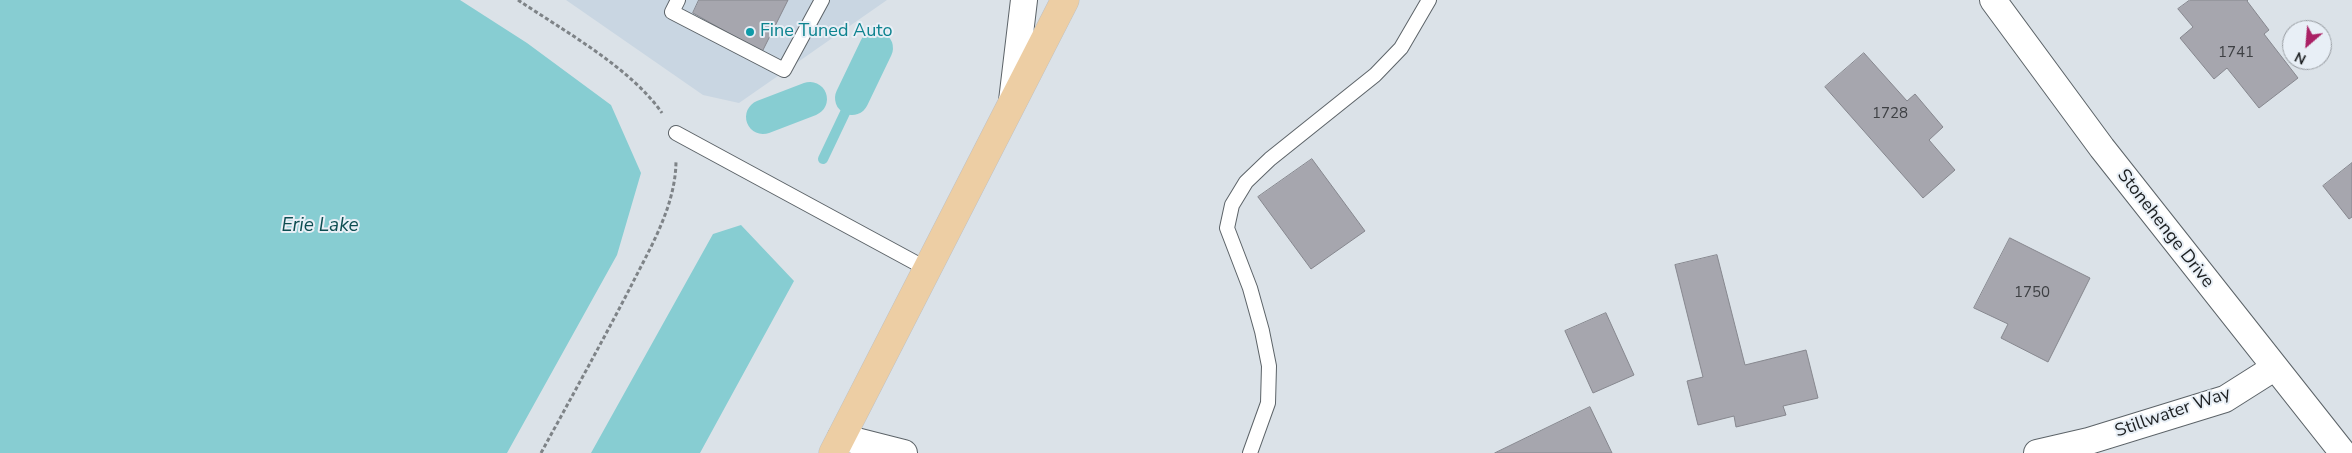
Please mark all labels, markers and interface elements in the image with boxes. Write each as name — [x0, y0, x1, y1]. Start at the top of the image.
north arrow — [2282, 20, 2332, 70]
place label: Fine Tuned Auto — [760, 21, 892, 43]
marker: Fine Tuned Auto — [744, 26, 756, 38]
house number: 1741 — [2218, 44, 2254, 62]
text: N — [2291, 47, 2309, 69]
house number: 1728 — [1872, 105, 1908, 123]
street label: Stonehenge Drive — [2112, 165, 2218, 293]
water label: Erie Lake — [281, 215, 359, 237]
house number: 1750 — [2014, 284, 2050, 302]
street label: Stillwater Way — [2112, 383, 2234, 443]

